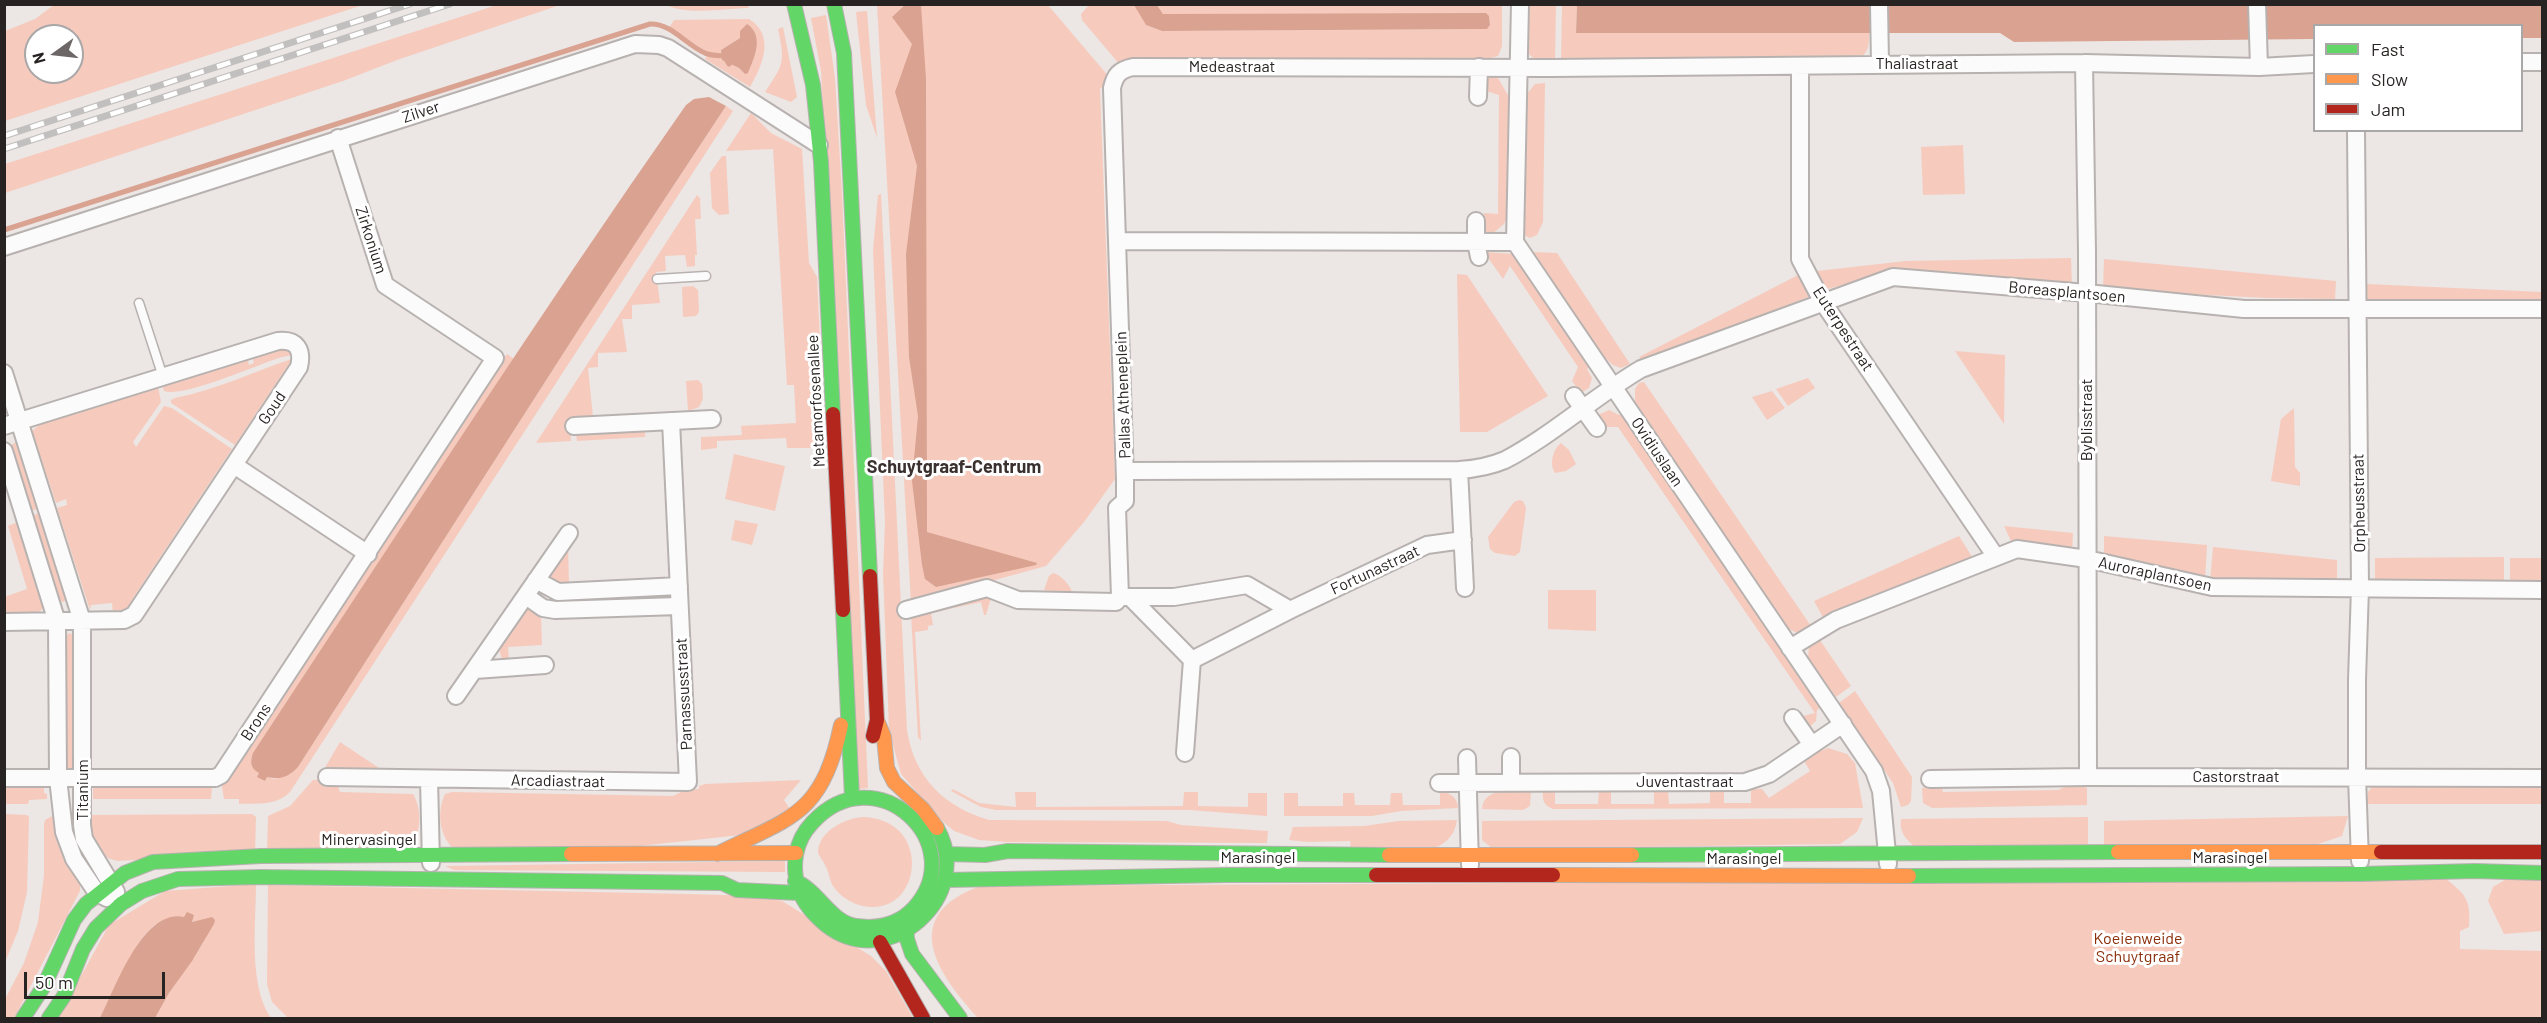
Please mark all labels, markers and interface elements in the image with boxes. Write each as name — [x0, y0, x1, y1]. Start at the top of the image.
north arrow — [24, 24, 84, 84]
legend — [2313, 24, 2523, 132]
text: Fast — [2371, 38, 2405, 60]
text: N — [28, 51, 49, 66]
street label: Thaliastraat — [1875, 54, 1959, 74]
street label: Medeastraat — [1189, 57, 1275, 77]
text: Slow — [2371, 68, 2408, 90]
street label: Zilver — [400, 97, 442, 127]
text: Jam — [2371, 98, 2405, 120]
street label: Zirkonium — [351, 204, 391, 276]
street label: Boreasplantsoen — [2008, 277, 2126, 307]
street label: Euterpestraat — [1809, 283, 1877, 375]
street label: Pallas Atheneplein — [1111, 331, 1135, 459]
street label: Metamorfosenallee — [803, 334, 829, 468]
street label: Byblisstraat — [2077, 379, 2097, 461]
street label: Goud — [254, 388, 290, 428]
street label: Ovidiuslaan — [1627, 414, 1687, 490]
street label: Orpheusstraat — [2349, 453, 2369, 553]
district label: Schuytgraaf-Centrum — [867, 456, 1041, 478]
street label: Fortunastraat — [1328, 541, 1422, 599]
street label: Auroraplantsoen — [2097, 553, 2213, 595]
street label: Parnassusstraat — [671, 637, 697, 751]
street label: Brons — [237, 700, 275, 744]
street label: Titanium — [73, 759, 93, 821]
street label: Castorstraat — [2193, 767, 2279, 787]
street label: Arcadiastraat — [511, 771, 605, 791]
street label: Juventastraat — [1636, 772, 1734, 792]
street label: Minervasingel — [321, 830, 417, 850]
street label: Marasingel — [1221, 848, 1295, 868]
street label: Marasingel — [2193, 848, 2267, 868]
street label: Marasingel — [1707, 849, 1781, 869]
park label: Koeienweide Schuytgraaf — [2093, 929, 2183, 967]
scale bar — [27, 960, 168, 998]
text: 50 m — [35, 971, 73, 993]

